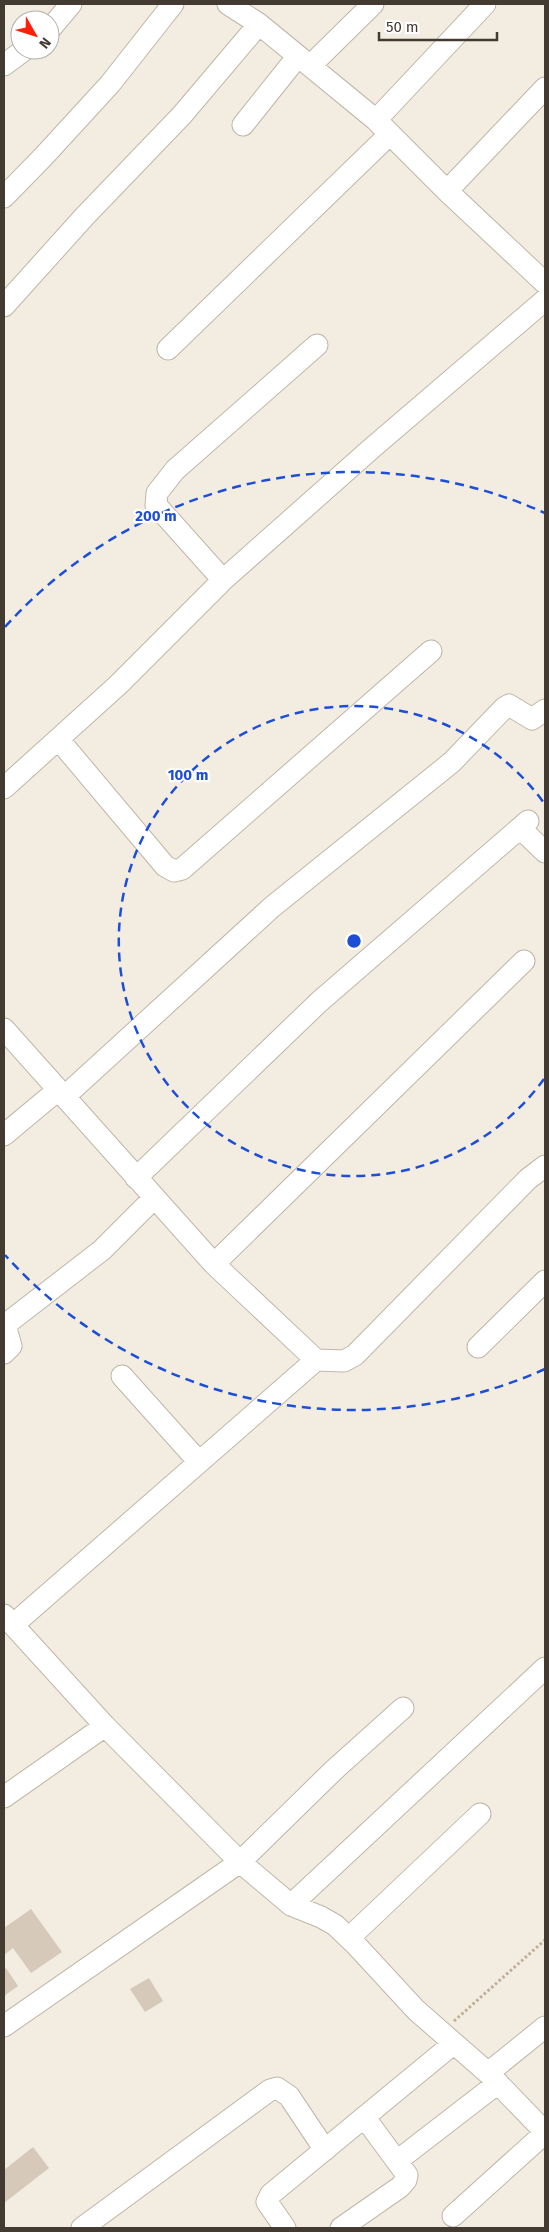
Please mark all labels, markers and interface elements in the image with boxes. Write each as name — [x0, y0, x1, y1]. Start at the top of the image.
north arrow — [10, 10, 60, 60]
scale bar — [379, 10, 496, 42]
text: 50 m — [386, 18, 419, 36]
text: N — [35, 34, 54, 52]
text: 200 m — [135, 507, 177, 525]
text: 100 m — [168, 766, 208, 784]
centre of rings — [345, 932, 363, 950]

